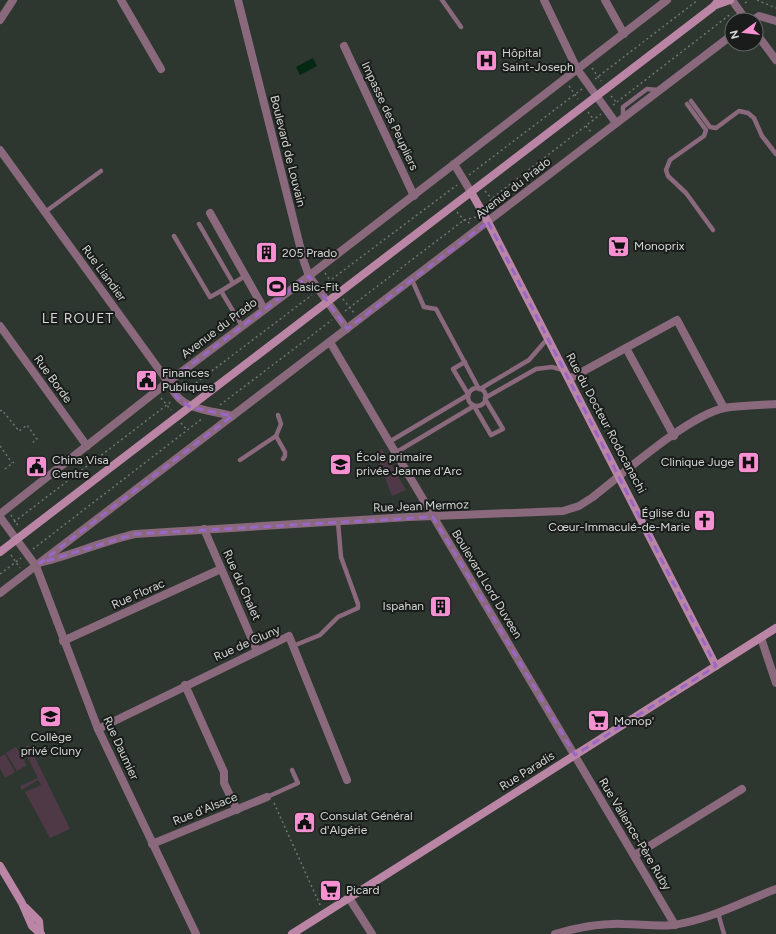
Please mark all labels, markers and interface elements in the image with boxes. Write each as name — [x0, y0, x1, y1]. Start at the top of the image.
north arrow — [724, 12, 764, 52]
text: N — [727, 29, 742, 40]
place label: Hôpital Saint-Joseph — [502, 46, 574, 74]
hospital icon: Hôpital Saint-Joseph — [473, 47, 499, 73]
street label: Impasse des Peupliers — [359, 59, 422, 173]
street label: Boulevard de Louvain — [267, 94, 309, 209]
street label: Avenue du Prado — [473, 154, 553, 222]
supermarket icon: Monoprix — [605, 233, 631, 259]
place label: Monoprix — [634, 239, 685, 253]
building icon: 205 Prado — [254, 240, 280, 266]
street label: Rue Liandier — [79, 242, 129, 304]
place label: 205 Prado — [282, 246, 337, 260]
sports icon: Basic-Fit — [264, 274, 290, 300]
place label: Basic-Fit — [292, 280, 340, 294]
street label: Avenue du Prado — [178, 295, 260, 361]
district label: LE ROUET — [42, 310, 114, 327]
street label: Rue du Docteur Rodocanachi — [563, 351, 649, 495]
street label: Rue Borde — [31, 352, 75, 406]
place label: Finances Publiques — [162, 366, 214, 394]
public building icon: Finances Publiques — [134, 367, 160, 393]
hospital icon: Clinique Juge — [736, 449, 762, 475]
place label: École primaire privée Jeanne d'Arc — [356, 450, 462, 478]
school or university icon: École primaire privée Jeanne d'Arc — [327, 451, 353, 477]
place label: China Visa Centre — [52, 453, 109, 481]
public building icon: China Visa Centre — [23, 454, 49, 480]
place label: Clinique Juge — [661, 455, 734, 469]
street label: Rue Jean Mermoz — [373, 497, 469, 515]
place label: Église du Cœur-Immaculé-de-Marie — [548, 506, 690, 534]
church icon: Église du Cœur-Immaculé-de-Marie — [692, 507, 718, 533]
street label: Boulevard Lord Duveen — [449, 527, 525, 641]
street label: Rue du Chalet — [220, 548, 264, 623]
street label: Rue Florac — [109, 576, 167, 612]
building icon: Ispahan — [427, 593, 453, 619]
place label: Ispahan — [382, 599, 424, 613]
street label: Rue de Cluny — [212, 622, 283, 664]
school or university icon: Collège privé Cluny — [38, 703, 64, 729]
supermarket icon: Monop' — [585, 708, 611, 734]
street label: Rue Daumier — [100, 714, 142, 782]
place label: Monop' — [614, 714, 654, 728]
place label: Collège privé Cluny — [21, 730, 82, 758]
street label: Rue Paradis — [497, 748, 557, 793]
street label: Rue Vallence-Père Ruby — [596, 775, 674, 893]
street label: Rue d'Alsace — [171, 789, 240, 828]
place label: Consulat Général d'Algérie — [320, 809, 413, 837]
public building icon: Consulat Général d'Algérie — [291, 810, 317, 836]
supermarket icon: Picard — [318, 877, 344, 903]
place label: Picard — [346, 883, 379, 897]

